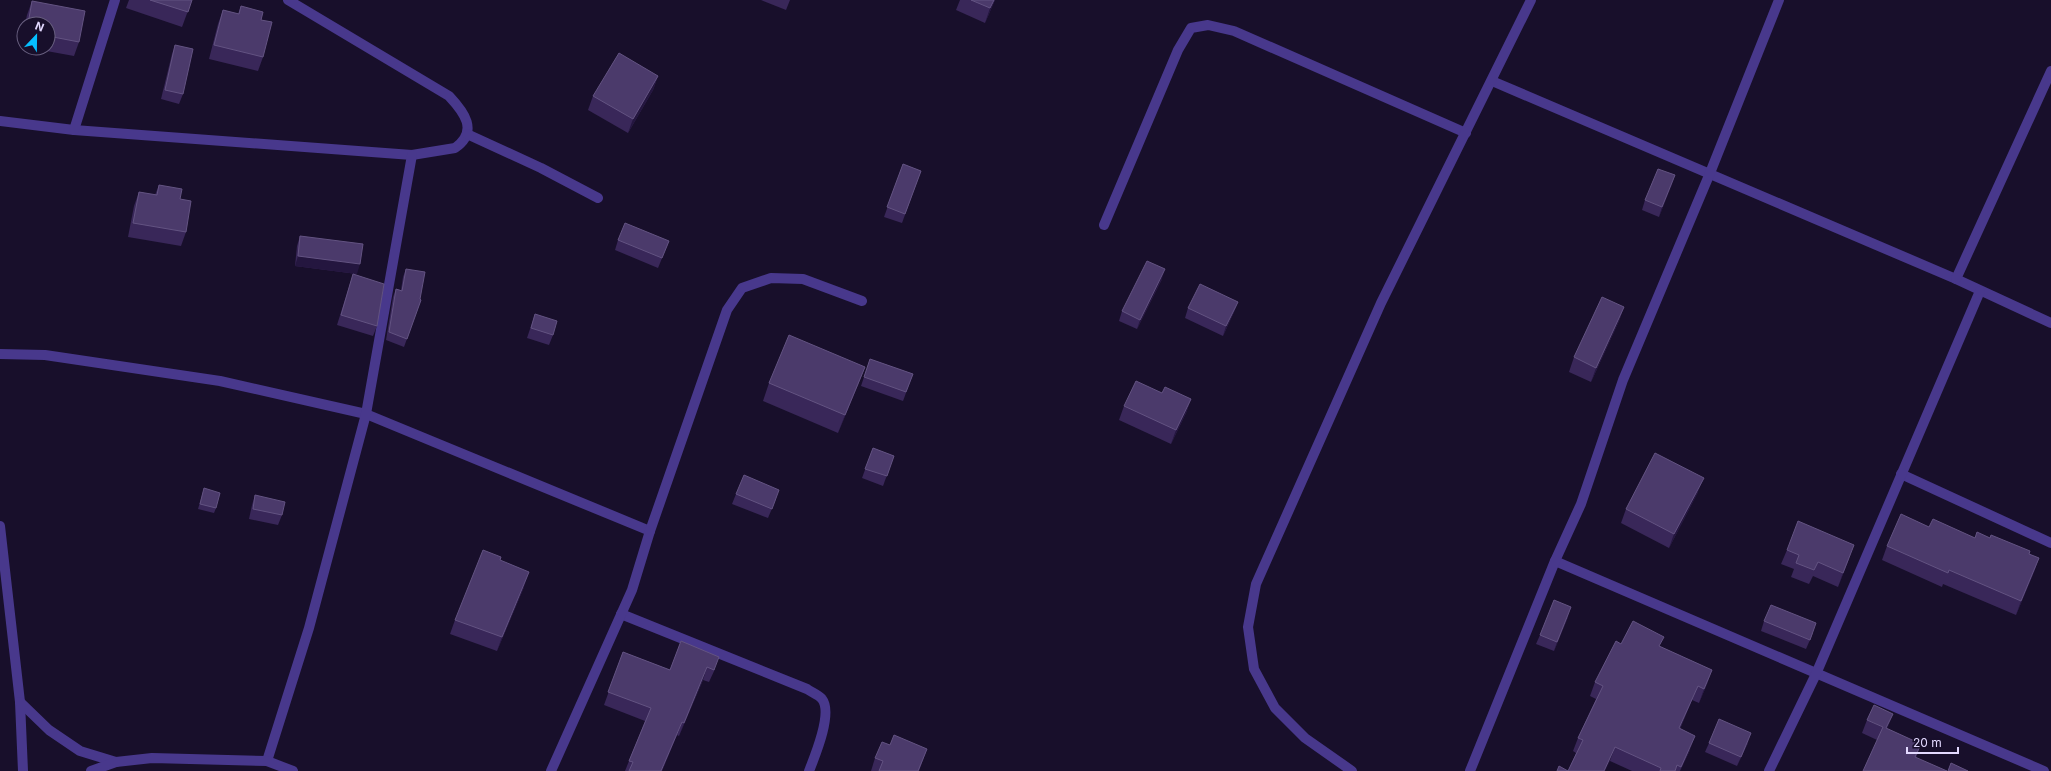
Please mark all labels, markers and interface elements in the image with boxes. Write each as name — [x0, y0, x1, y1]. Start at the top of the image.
north arrow — [16, 16, 56, 56]
text: N — [33, 19, 46, 35]
scale bar — [1907, 729, 1958, 755]
text: 20 m — [1913, 735, 1942, 750]

